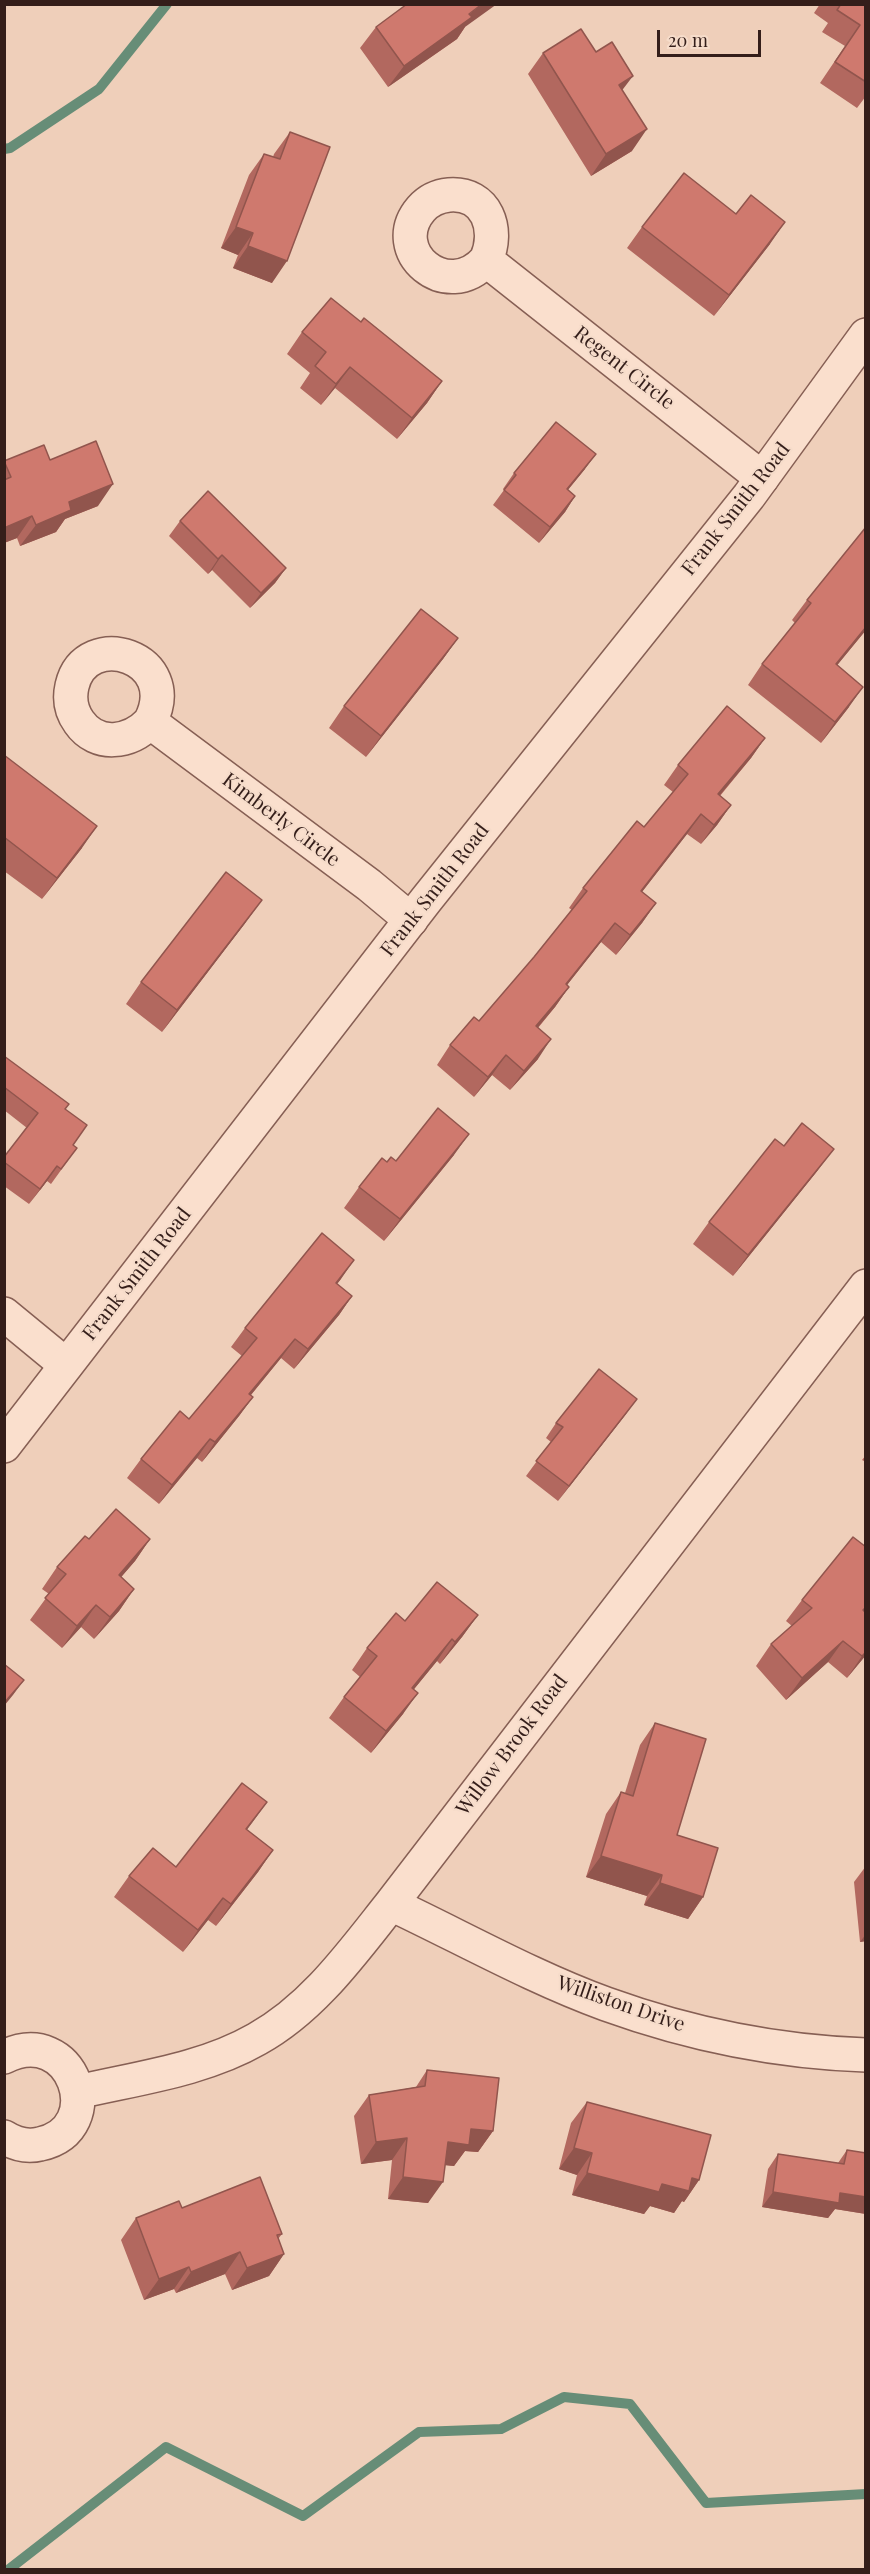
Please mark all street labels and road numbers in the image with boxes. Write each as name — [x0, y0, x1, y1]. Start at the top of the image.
street label: Regent Circle — [569, 321, 679, 415]
street label: Frank Smith Road — [677, 438, 795, 580]
street label: Kimberly Circle — [218, 768, 344, 872]
street label: Frank Smith Road — [376, 819, 494, 961]
street label: Frank Smith Road — [78, 1203, 196, 1345]
street label: Willow Brook Road — [451, 1670, 573, 1820]
street label: Williston Drive — [554, 1971, 688, 2037]

